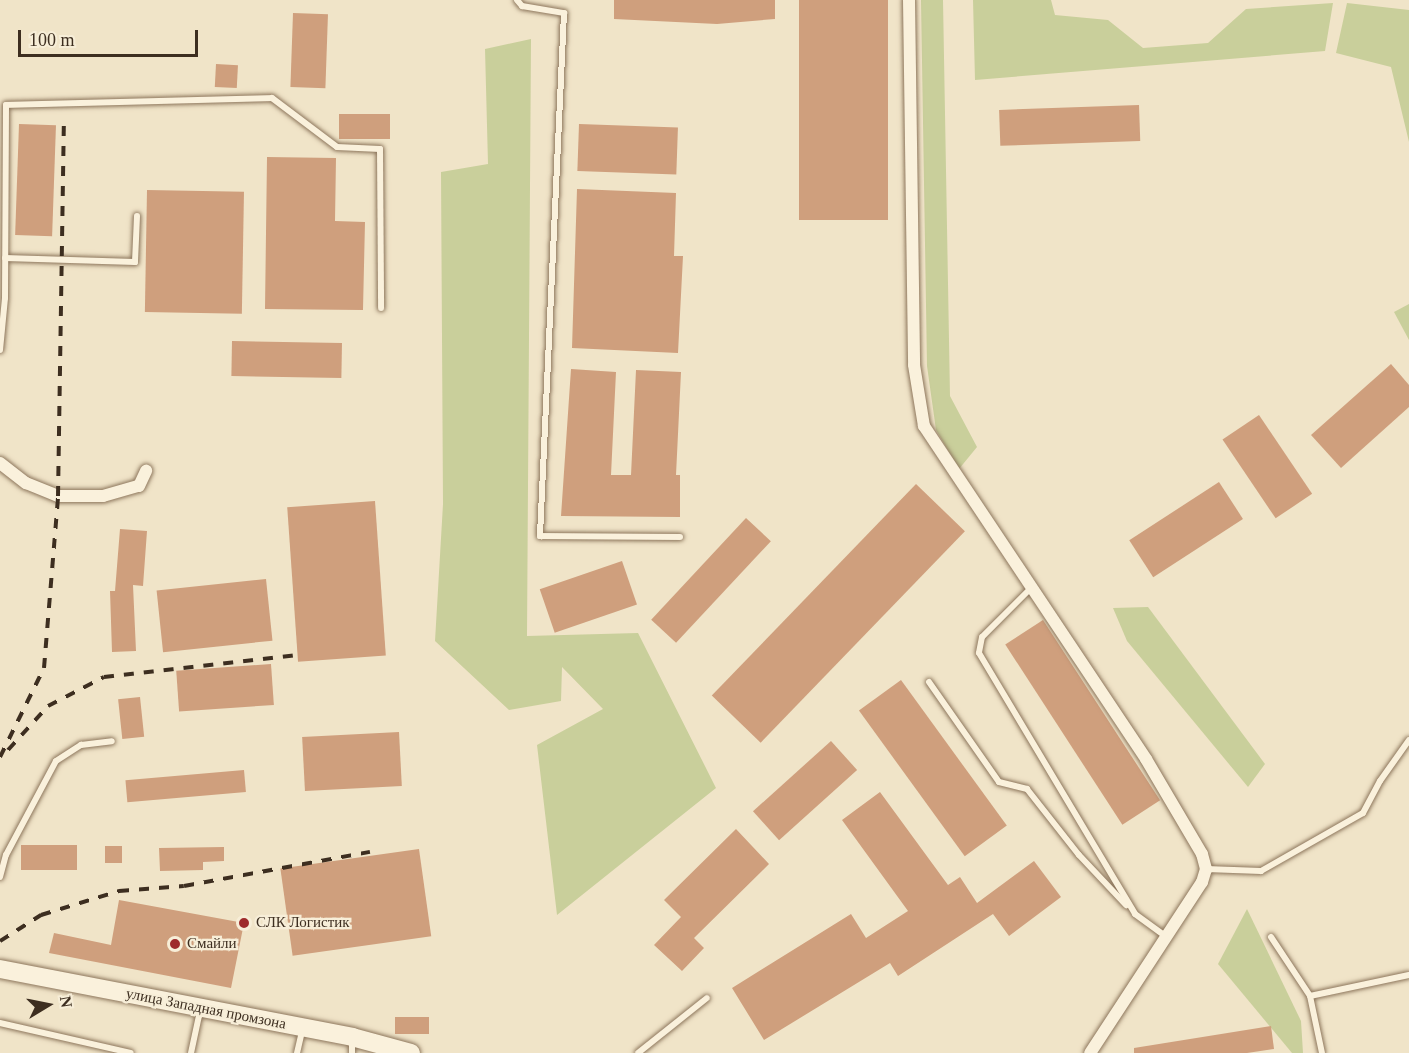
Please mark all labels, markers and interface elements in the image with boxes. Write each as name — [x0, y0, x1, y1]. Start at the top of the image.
scale bar — [21, 18, 201, 56]
text: 100 m — [29, 30, 75, 50]
place label: СЛК Логистик — [256, 914, 350, 932]
marker: СЛК Логистик — [237, 916, 251, 930]
place label: Смайли — [187, 935, 237, 953]
marker: Смайли — [168, 937, 182, 951]
north arrow — [18, 975, 78, 1035]
street label: улица Западная промзона — [124, 985, 288, 1033]
text: N — [57, 995, 76, 1009]

